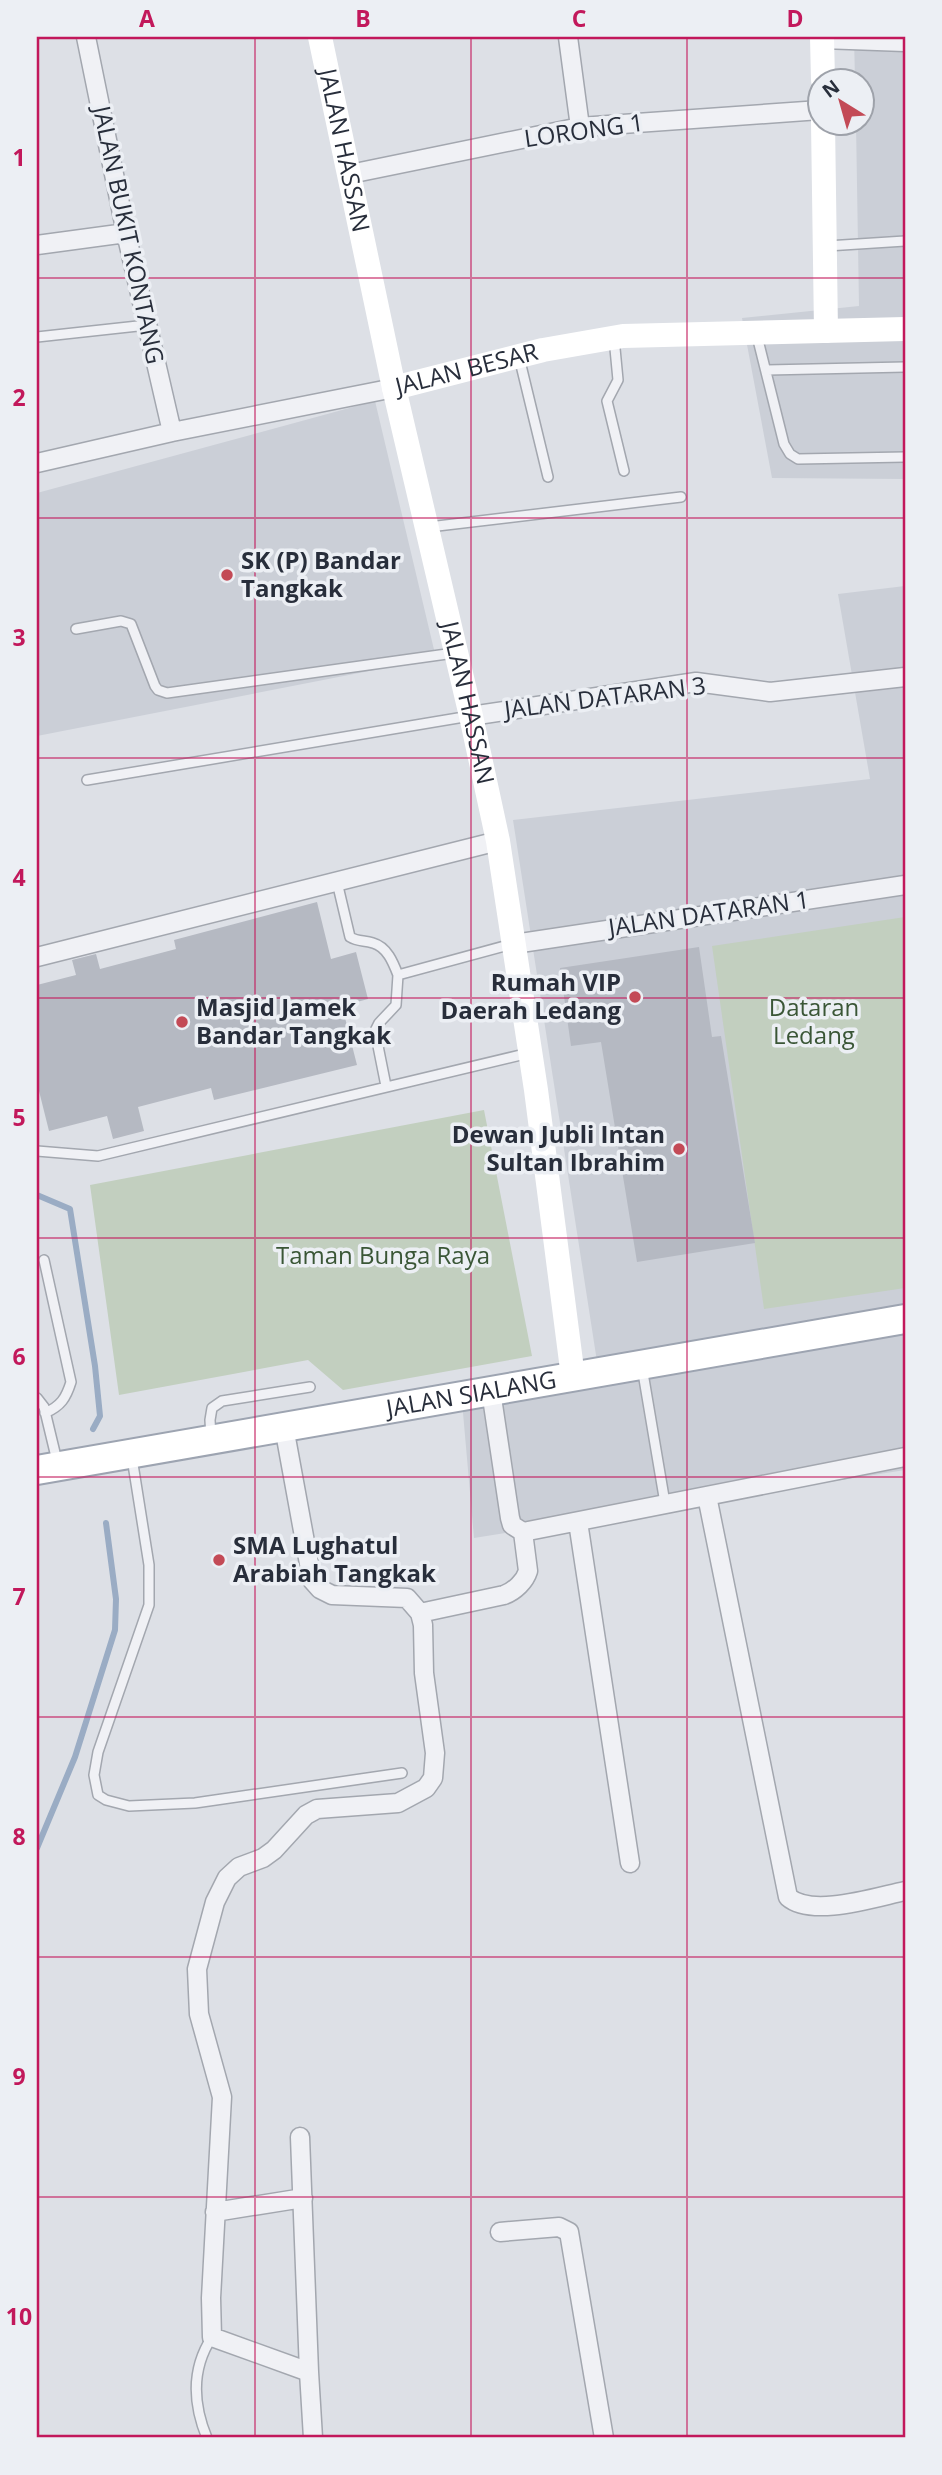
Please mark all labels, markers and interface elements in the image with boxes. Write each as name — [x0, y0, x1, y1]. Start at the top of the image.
text: A — [139, 2, 155, 34]
text: B — [355, 2, 371, 34]
text: C — [572, 2, 586, 34]
text: D — [786, 2, 804, 34]
street label: JALAN HASSAN — [312, 64, 379, 235]
north arrow — [806, 66, 876, 136]
text: N — [817, 73, 845, 103]
street label: JALAN BUKIT KONTANG — [86, 101, 173, 367]
street label: LORONG 1 — [522, 105, 646, 154]
text: 1 — [12, 141, 26, 173]
street label: JALAN BESAR — [390, 334, 541, 402]
text: 2 — [12, 381, 26, 413]
place label: SK (P) Bandar Tangkak — [241, 543, 401, 604]
marker: SK (P) Bandar Tangkak — [219, 567, 235, 583]
street label: JALAN HASSAN — [434, 616, 503, 787]
text: 3 — [12, 621, 26, 653]
street label: JALAN DATARAN 3 — [500, 668, 707, 725]
text: 4 — [12, 861, 26, 893]
street label: JALAN DATARAN 1 — [604, 882, 811, 943]
place label: Rumah VIP Daerah Ledang — [440, 965, 621, 1026]
marker: Rumah VIP Daerah Ledang — [627, 989, 643, 1005]
place label: Masjid Jamek Bandar Tangkak — [196, 990, 391, 1051]
park label: Dataran Ledang — [769, 990, 859, 1051]
marker: Masjid Jamek Bandar Tangkak — [174, 1014, 190, 1030]
text: 5 — [12, 1101, 26, 1133]
place label: Dewan Jubli Intan Sultan Ibrahim — [452, 1117, 665, 1178]
marker: Dewan Jubli Intan Sultan Ibrahim — [671, 1141, 687, 1157]
park label: Taman Bunga Raya — [276, 1238, 490, 1271]
text: 6 — [12, 1340, 26, 1372]
street label: JALAN SIALANG — [382, 1362, 559, 1424]
place label: SMA Lughatul Arabiah Tangkak — [233, 1528, 436, 1589]
marker: SMA Lughatul Arabiah Tangkak — [211, 1552, 227, 1568]
text: 7 — [12, 1580, 26, 1612]
text: 8 — [12, 1820, 26, 1852]
text: 9 — [12, 2060, 26, 2092]
text: 10 — [6, 2300, 32, 2332]

